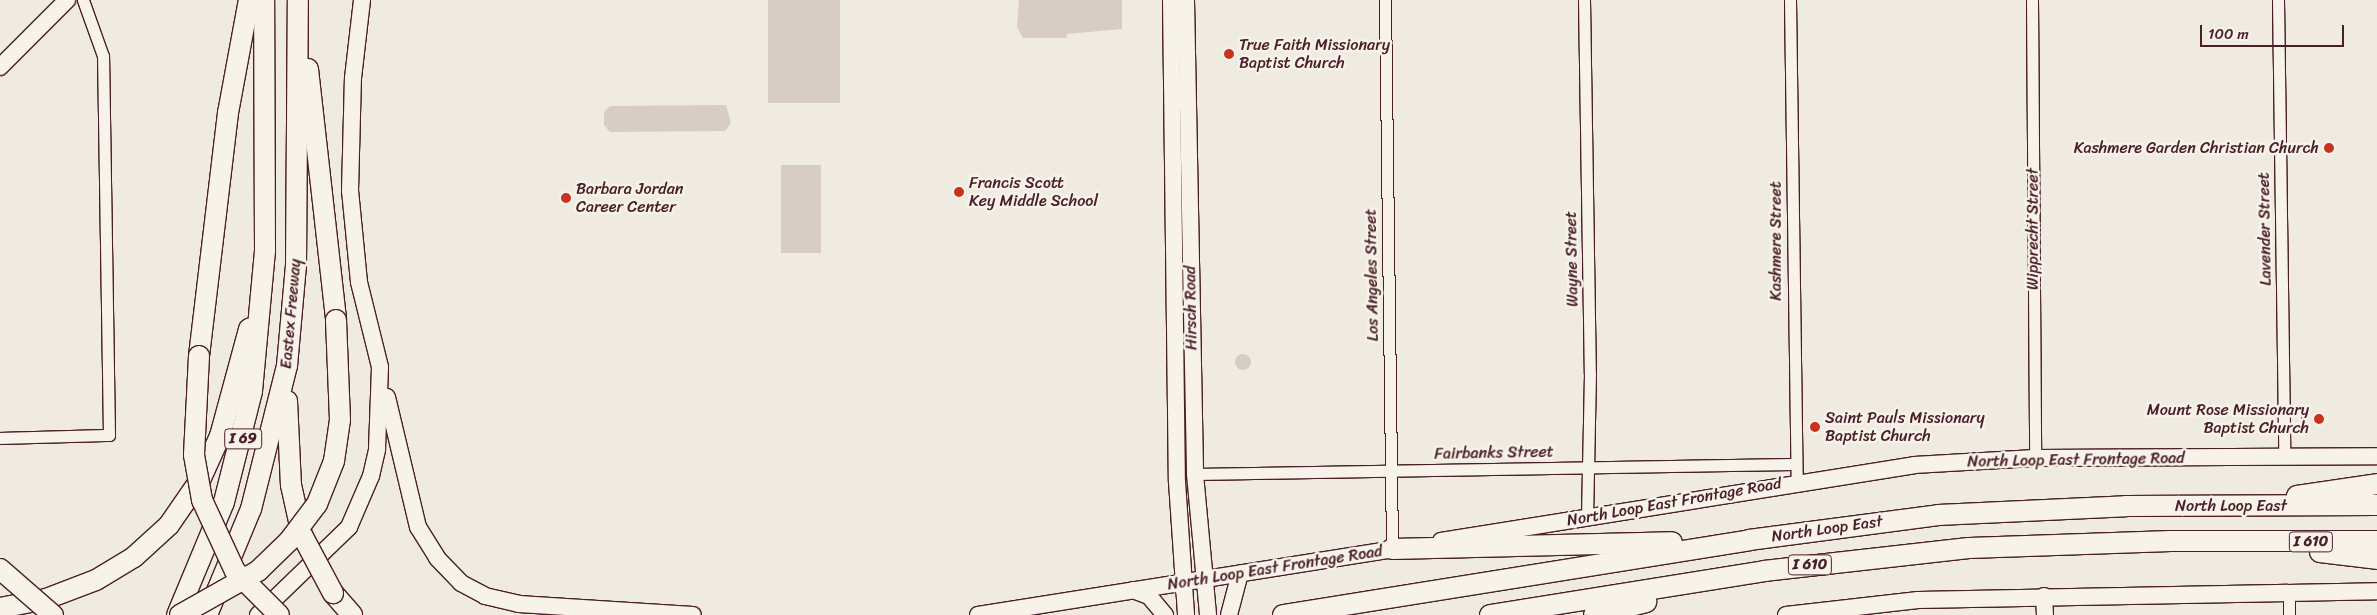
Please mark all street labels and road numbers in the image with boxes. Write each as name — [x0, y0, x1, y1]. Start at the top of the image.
street label: Wipprecht Street — [2023, 168, 2043, 290]
street label: Lavender Street — [2254, 172, 2276, 286]
street label: Kashmere Street — [1766, 182, 1786, 300]
street label: Los Angeles Street — [1361, 208, 1383, 342]
street label: Wayne Street — [1562, 211, 1582, 307]
street label: Eastex Freeway — [277, 258, 305, 370]
street label: Hirsch Road — [1181, 266, 1201, 350]
road number: I 69 — [223, 426, 263, 452]
street label: Fairbanks Street — [1434, 442, 1554, 464]
street label: North Loop East Frontage Road — [1967, 449, 2185, 471]
street label: North Loop East Frontage Road — [1565, 474, 1783, 530]
street label: North Loop East — [2175, 496, 2287, 516]
street label: North Loop East — [1770, 512, 1884, 546]
road number: I 610 — [2288, 530, 2334, 554]
street label: North Loop East Frontage Road — [1166, 541, 1384, 595]
road number: I 610 — [1788, 552, 1832, 578]

